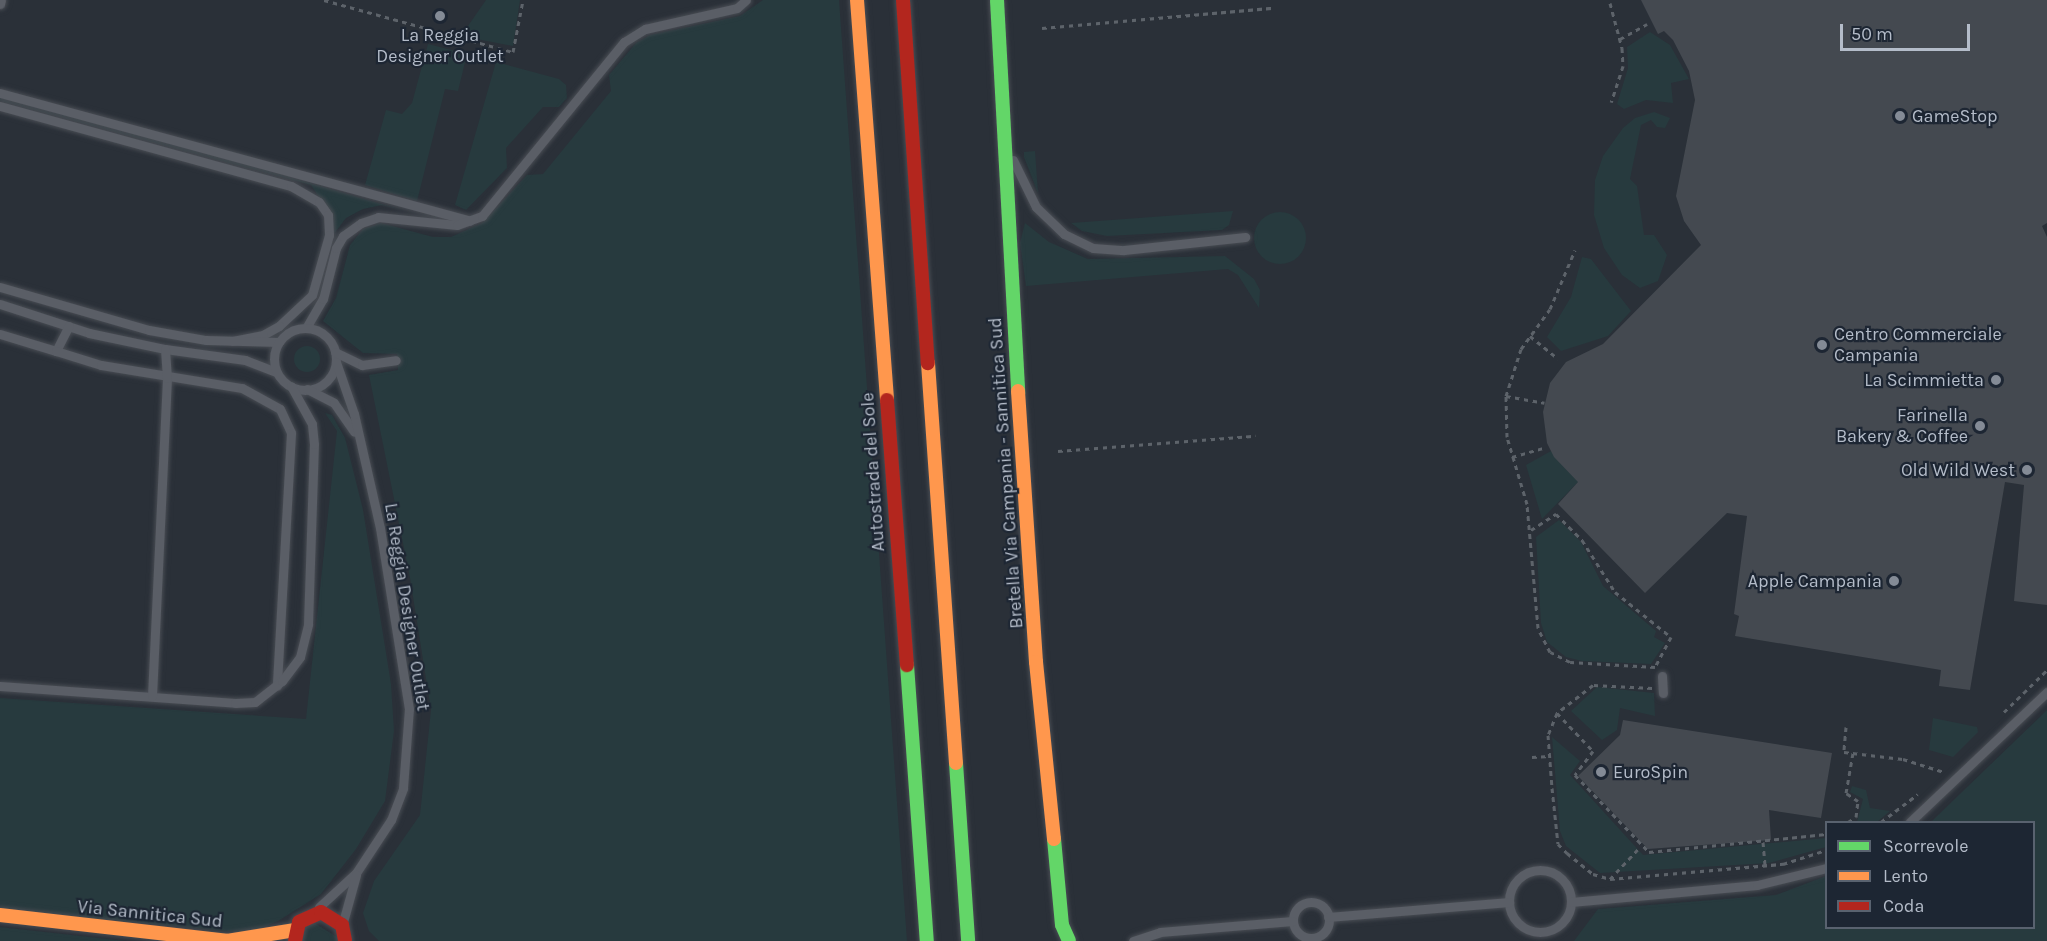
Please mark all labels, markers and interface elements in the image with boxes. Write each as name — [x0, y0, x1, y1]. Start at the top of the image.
marker: La Reggia Designer Outlet — [433, 9, 447, 23]
scale bar — [1843, 12, 1974, 50]
text: 50 m — [1851, 23, 1893, 45]
place label: La Reggia Designer Outlet — [376, 25, 504, 68]
place label: GameStop — [1912, 105, 1998, 127]
marker: GameStop — [1893, 109, 1907, 123]
street label: Bretella Via Campania - Sannitica Sud — [984, 317, 1028, 629]
place label: Centro Commerciale Campania — [1834, 324, 2002, 366]
marker: Centro Commerciale Campania — [1815, 338, 1829, 352]
place label: La Scimmietta — [1864, 369, 1984, 391]
marker: La Scimmietta — [1989, 373, 2003, 387]
street label: Autostrada del Sole — [857, 392, 889, 552]
place label: Farinella Bakery & Coffee — [1836, 405, 1968, 448]
marker: Farinella Bakery & Coffee — [1973, 419, 1987, 433]
place label: Old Wild West — [1901, 459, 2015, 481]
marker: Old Wild West — [2020, 463, 2034, 477]
street label: La Reggia Designer Outlet — [380, 502, 434, 712]
place label: Apple Campania — [1748, 570, 1882, 592]
marker: Apple Campania — [1887, 574, 1901, 588]
place label: EuroSpin — [1613, 761, 1688, 783]
marker: EuroSpin — [1594, 765, 1608, 779]
legend — [1825, 821, 2035, 929]
text: Scorrevole — [1883, 835, 1968, 857]
text: Lento — [1883, 865, 1928, 887]
text: Coda — [1883, 895, 1924, 917]
street label: Via Sannitica Sud — [76, 896, 224, 932]

